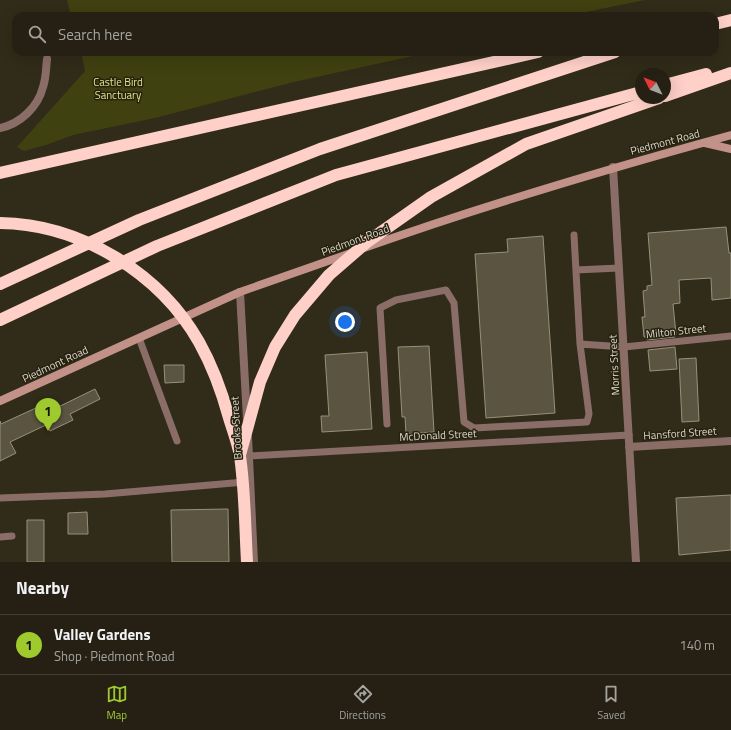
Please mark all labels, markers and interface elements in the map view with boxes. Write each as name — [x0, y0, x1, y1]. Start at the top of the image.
search box — [12, 12, 719, 56]
icon: search — [26, 23, 48, 45]
text: Search here — [58, 23, 132, 46]
north arrow — [635, 68, 671, 104]
park label: Castle Bird Sanctuary — [93, 74, 143, 103]
street label: Piedmont Road — [629, 125, 702, 159]
street label: Piedmont Road — [319, 220, 391, 260]
your location — [335, 312, 355, 332]
street label: Milton Street — [645, 320, 707, 342]
street label: Morris Street — [604, 334, 624, 396]
street label: Piedmont Road — [19, 342, 91, 386]
street label: Brooks Street — [226, 396, 246, 460]
pin: 1 — [35, 398, 61, 431]
street label: Hansford Street — [643, 422, 717, 444]
street label: McDonald Street — [399, 425, 477, 445]
text: Nearby — [16, 575, 69, 601]
text: Valley Gardens — [54, 623, 150, 646]
text: 1 — [25, 635, 33, 655]
text: 140 m — [679, 635, 715, 655]
text: Shop · Piedmont Road — [54, 646, 175, 666]
tab: Map — [106, 683, 128, 723]
tab: Directions — [339, 683, 386, 723]
tab: Saved — [597, 683, 625, 723]

